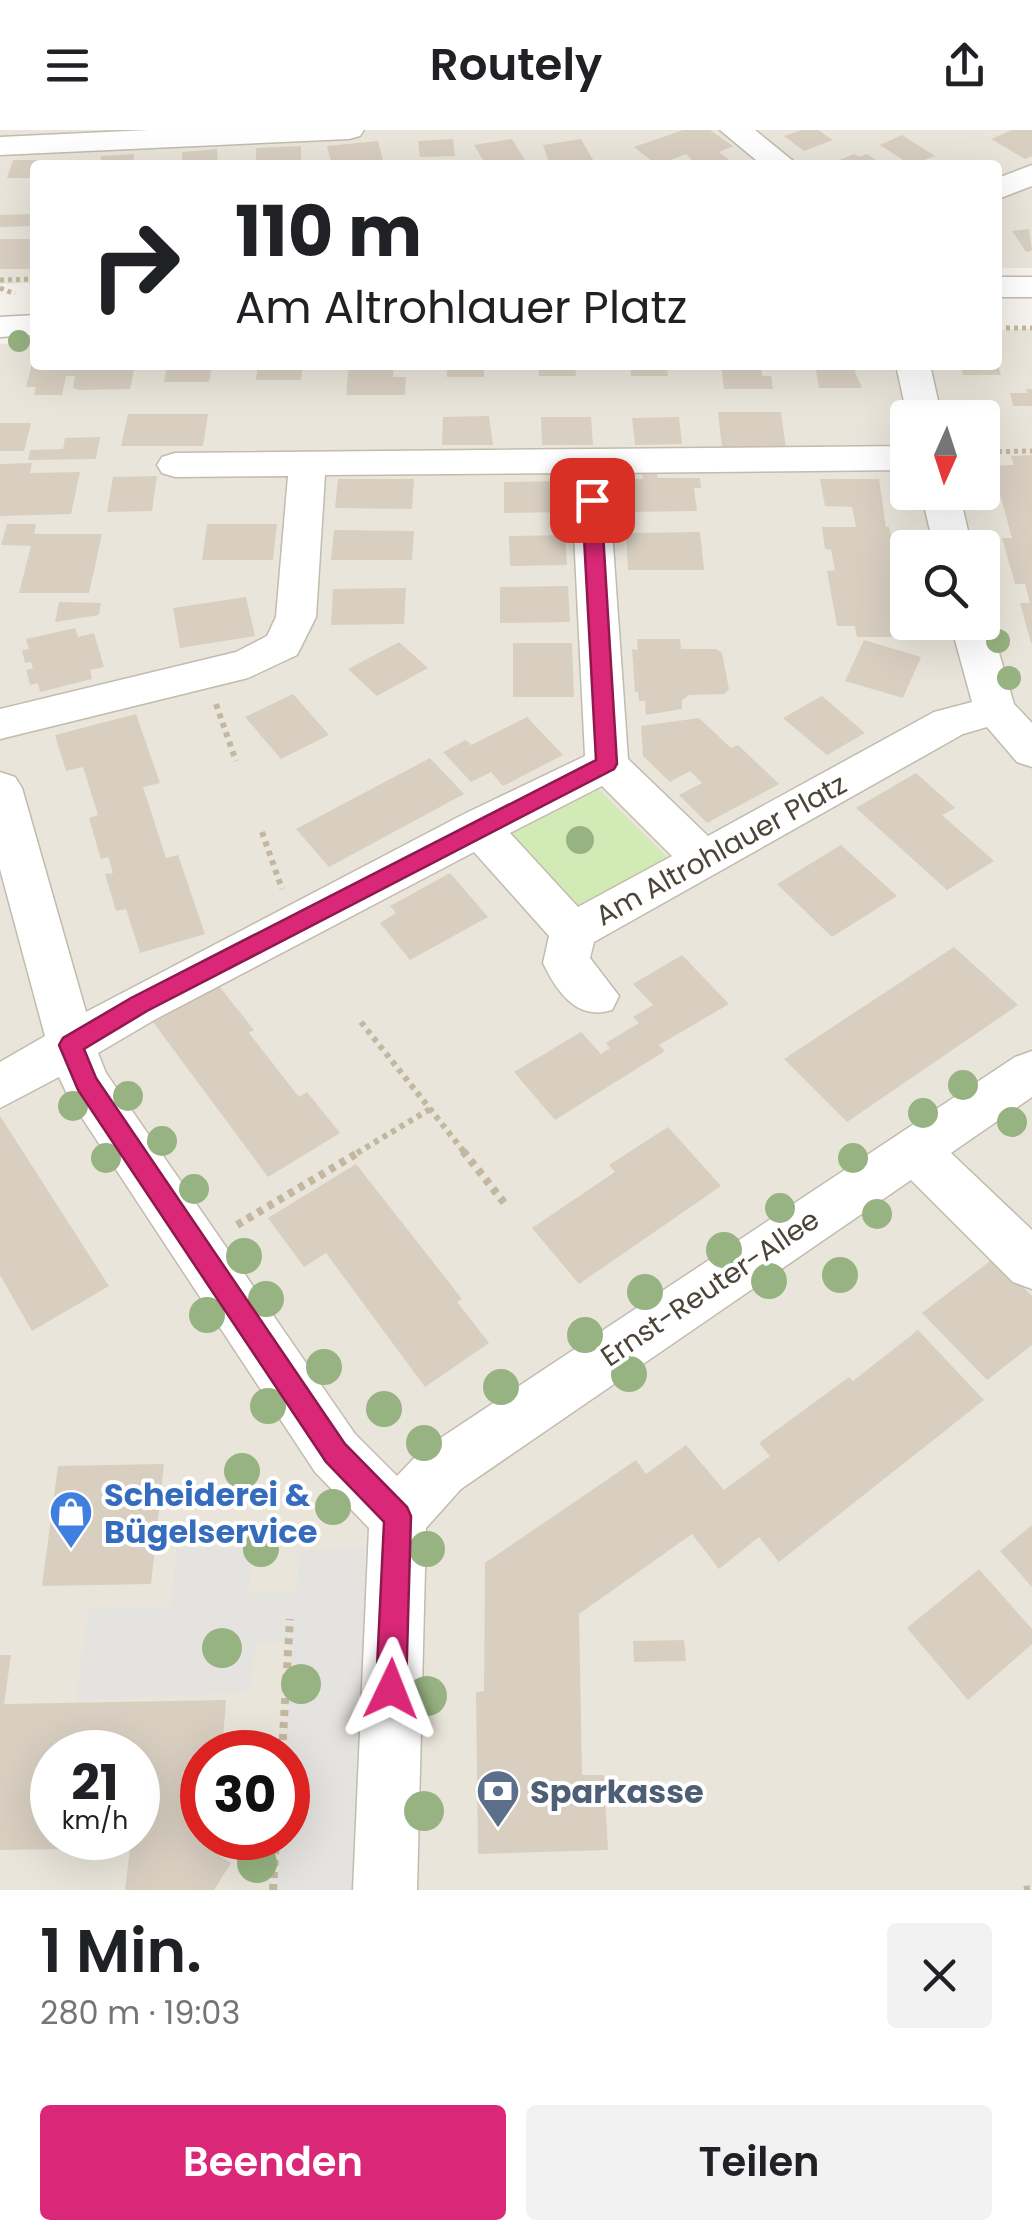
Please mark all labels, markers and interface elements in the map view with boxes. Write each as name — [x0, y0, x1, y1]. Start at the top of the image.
text: Routely — [430, 33, 602, 96]
icon: menu — [40, 38, 95, 93]
icon: share — [937, 38, 992, 93]
text: 110 m — [235, 182, 422, 281]
icon: right — [70, 200, 200, 330]
text: Am Altrohlauer Platz — [235, 276, 687, 339]
north arrow — [890, 400, 1000, 510]
map controls — [890, 400, 1000, 640]
pin — [550, 458, 635, 543]
icon: arrive — [565, 473, 620, 528]
button: search — [890, 530, 1000, 640]
street label: Am Altrohlauer Platz — [588, 765, 854, 935]
street label: Ernst-Reuter-Allee — [593, 1200, 827, 1376]
place label: Scheiderei & Bügelservice — [104, 1472, 317, 1554]
shop icon: Scheiderei & Bügelservice — [48, 1489, 94, 1550]
position arrow — [339, 1637, 443, 1741]
speed limit sign: 30 — [180, 1730, 310, 1860]
text: 21 — [71, 1747, 119, 1818]
bank icon: Sparkasse — [475, 1768, 521, 1829]
place label: Sparkasse — [530, 1769, 704, 1814]
text: km/h — [62, 1803, 128, 1838]
text: 1 Min. — [40, 1909, 202, 1993]
button: close — [887, 1923, 992, 2028]
text: 280 m · 19:03 — [40, 1990, 240, 2035]
button: Beenden — [40, 2105, 506, 2220]
button: Teilen — [526, 2105, 992, 2220]

